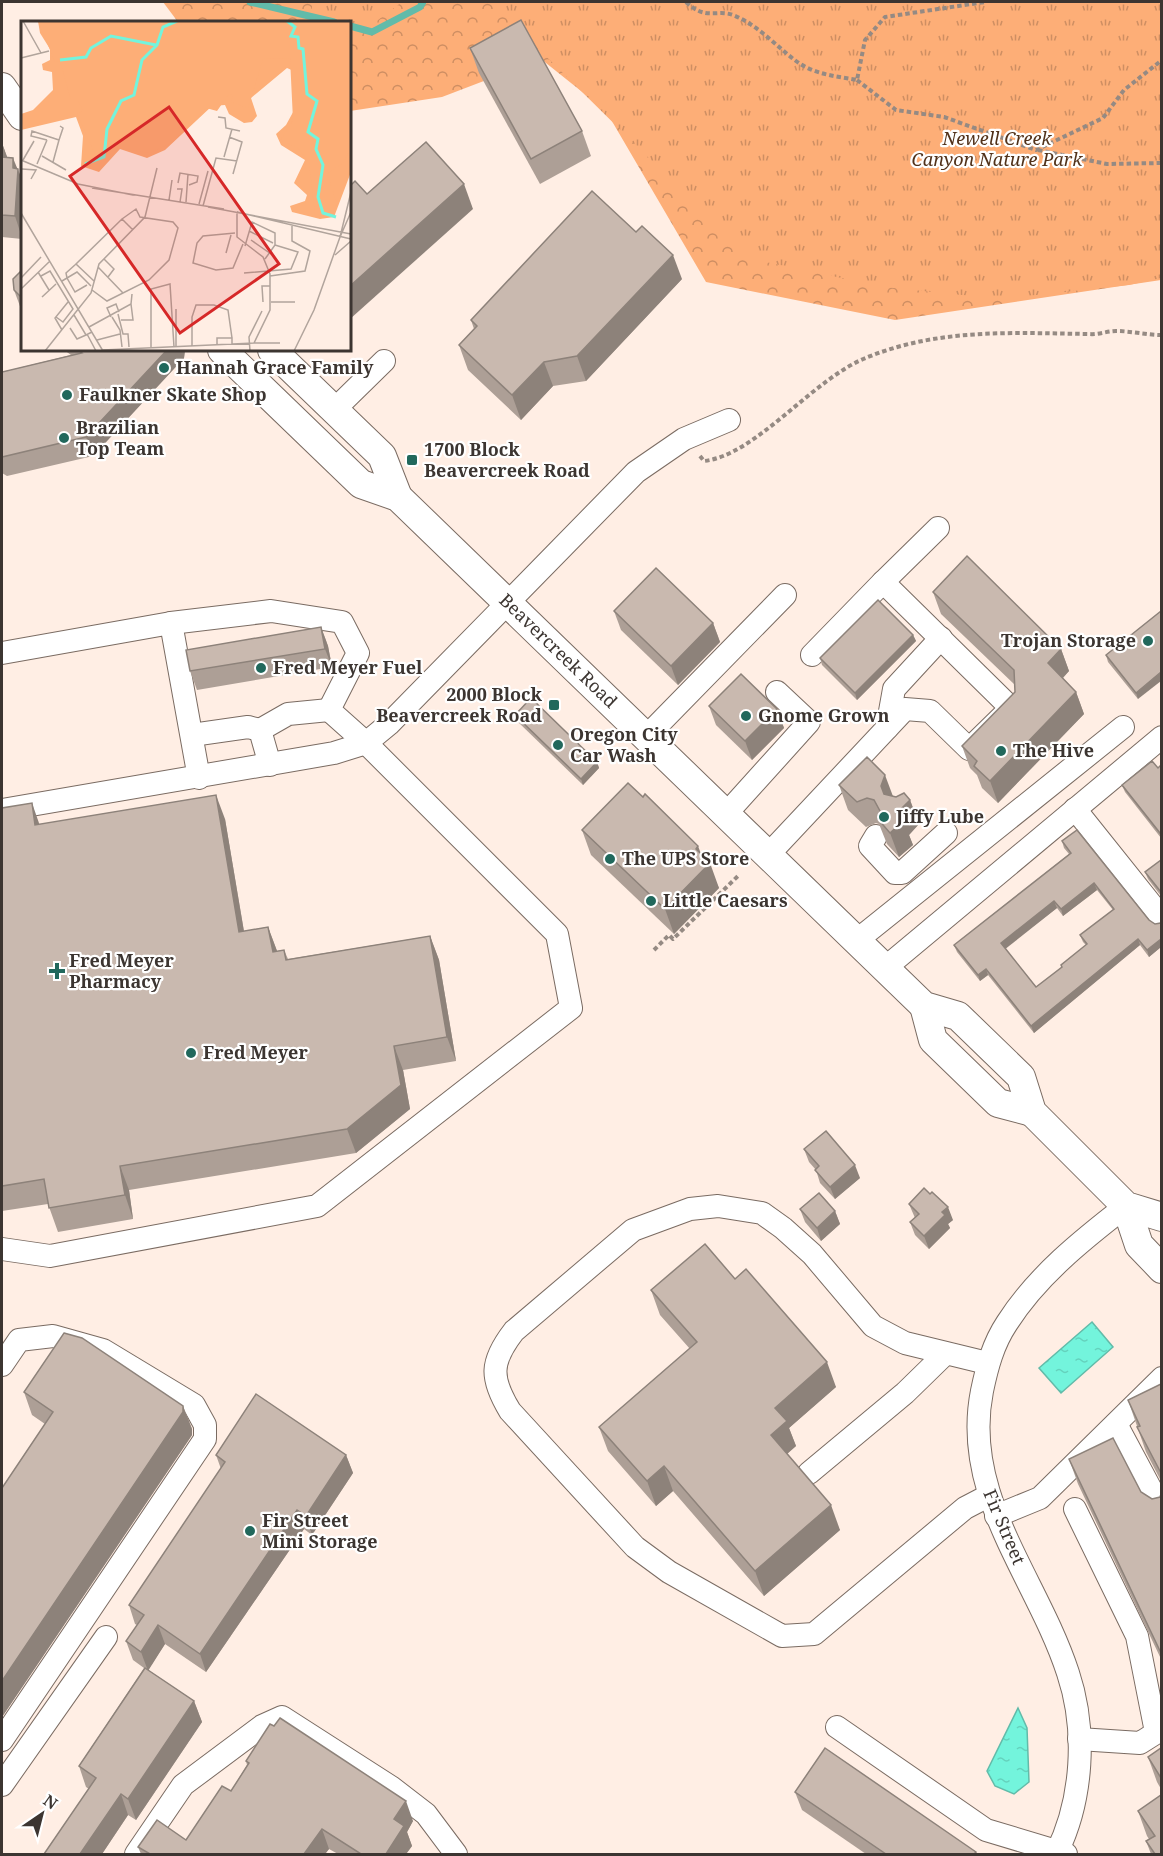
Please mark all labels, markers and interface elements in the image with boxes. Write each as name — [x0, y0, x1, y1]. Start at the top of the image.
inset map — [21, 21, 351, 351]
park label: Newell Creek Canyon Nature Park — [912, 126, 1083, 171]
place label: Hannah Grace Family — [176, 355, 374, 379]
marker: Hannah Grace Family — [157, 361, 171, 375]
place label: Faulkner Skate Shop — [79, 382, 267, 406]
marker: Faulkner Skate Shop — [60, 388, 74, 402]
place label: Brazilian Top Team — [76, 415, 165, 460]
marker: Brazilian Top Team — [57, 431, 71, 445]
place label: 1700 Block Beavercreek Road — [424, 437, 590, 482]
marker: 1700 Block Beavercreek Road — [405, 453, 419, 467]
street label: Beavercreek Road — [495, 588, 623, 713]
place label: Trojan Storage — [1001, 628, 1136, 652]
marker: Trojan Storage — [1141, 634, 1155, 648]
place label: Fred Meyer Fuel — [273, 655, 423, 679]
marker: Fred Meyer Fuel — [254, 661, 268, 675]
place label: 2000 Block Beavercreek Road — [376, 682, 543, 727]
marker: 2000 Block Beavercreek Road — [547, 698, 561, 712]
place label: Gnome Grown — [758, 703, 889, 727]
marker: Gnome Grown — [739, 709, 753, 723]
place label: Oregon City Car Wash — [570, 722, 678, 767]
marker: Oregon City Car Wash — [551, 738, 565, 752]
place label: The Hive — [1013, 738, 1094, 762]
marker: The Hive — [994, 744, 1008, 758]
place label: Jiffy Lube — [895, 804, 984, 828]
marker: Jiffy Lube — [877, 810, 891, 824]
place label: The UPS Store — [622, 846, 749, 870]
marker: The UPS Store — [603, 852, 617, 866]
place label: Little Caesars — [663, 888, 788, 912]
marker: Little Caesars — [644, 894, 658, 908]
place label: Fred Meyer Pharmacy — [69, 948, 174, 993]
marker: Fred Meyer Pharmacy — [50, 964, 64, 978]
place label: Fred Meyer — [203, 1040, 308, 1064]
marker: Fred Meyer — [184, 1046, 198, 1060]
street label: Fir Street — [978, 1485, 1032, 1568]
place label: Fir Street Mini Storage — [262, 1508, 378, 1553]
marker: Fir Street Mini Storage — [243, 1524, 257, 1538]
north arrow — [12, 1784, 72, 1844]
text: N — [39, 1789, 62, 1815]

